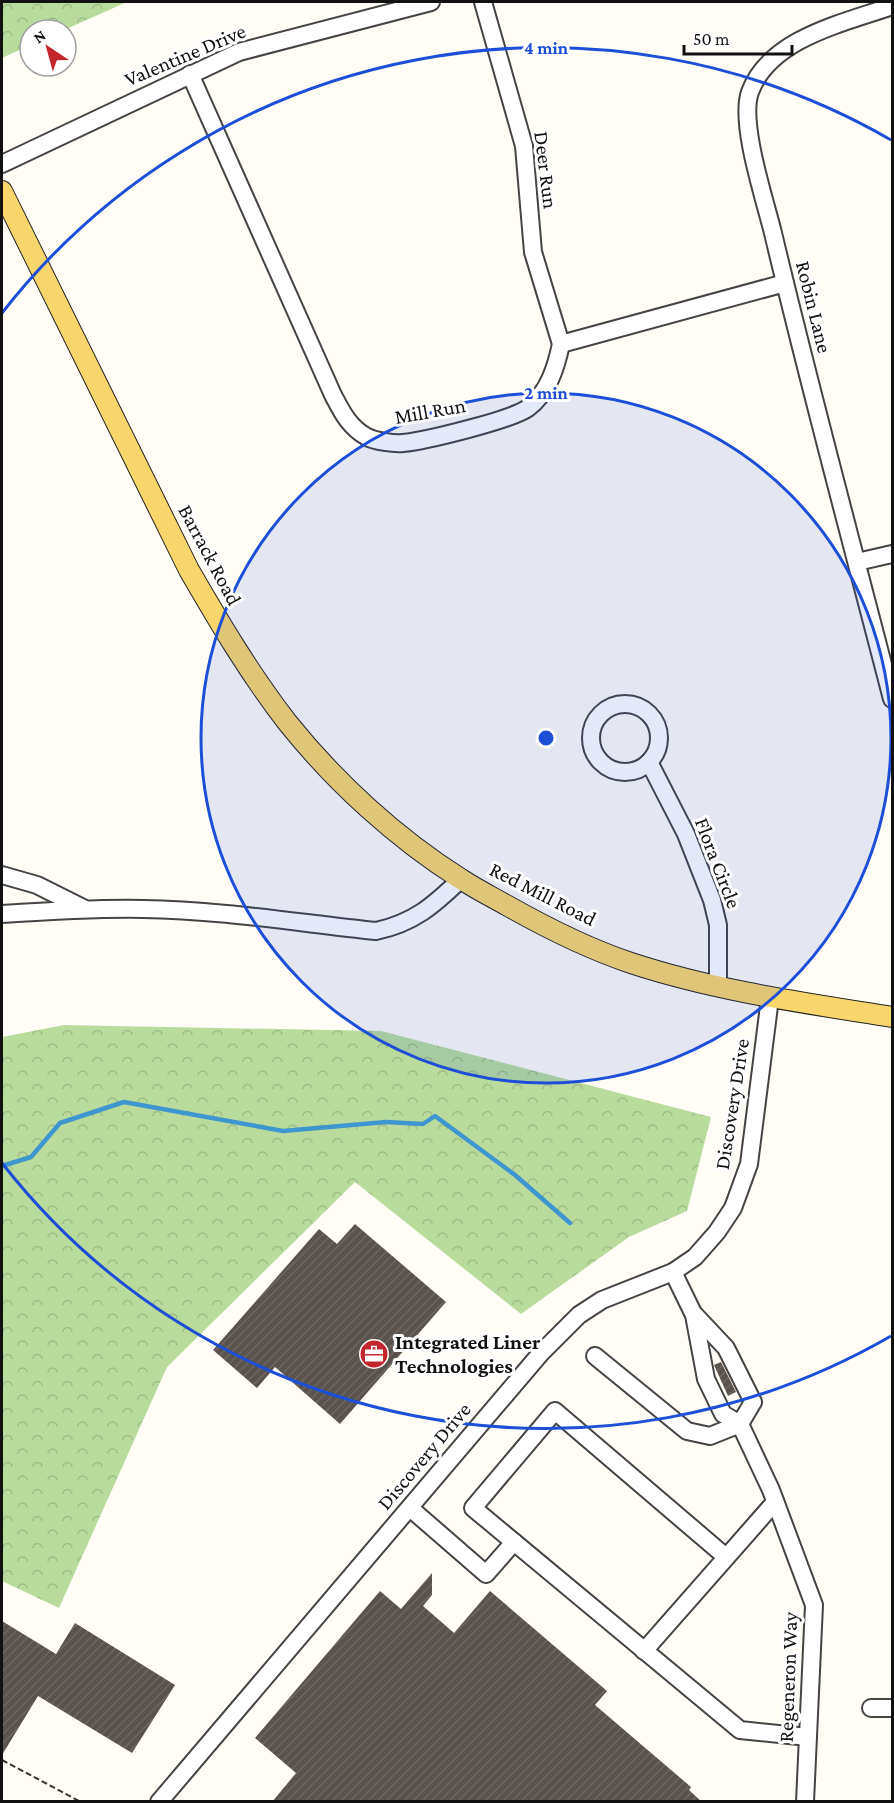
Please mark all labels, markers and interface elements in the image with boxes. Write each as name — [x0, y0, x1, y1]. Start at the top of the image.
north arrow — [18, 18, 78, 78]
scale bar — [684, 18, 792, 56]
street label: Valentine Drive — [121, 19, 249, 91]
text: N — [30, 26, 49, 46]
text: 50 m — [693, 29, 730, 49]
text: 4 min — [524, 38, 569, 58]
street label: Deer Run — [529, 130, 563, 210]
street label: Robin Lane — [791, 258, 837, 356]
text: 2 min — [524, 383, 568, 403]
street label: Mill Run — [393, 393, 467, 429]
street label: Barrack Road — [173, 501, 247, 609]
centre of rings — [536, 728, 556, 748]
street label: Flora Circle — [690, 814, 746, 912]
street label: Red Mill Road — [486, 857, 600, 931]
street label: Discovery Drive — [710, 1037, 754, 1171]
place label: Integrated Liner Technologies — [395, 1330, 541, 1378]
office icon: Integrated Liner Technologies — [358, 1338, 390, 1370]
street label: Discovery Drive — [372, 1398, 476, 1514]
street label: Regeneron Way — [774, 1611, 802, 1743]

